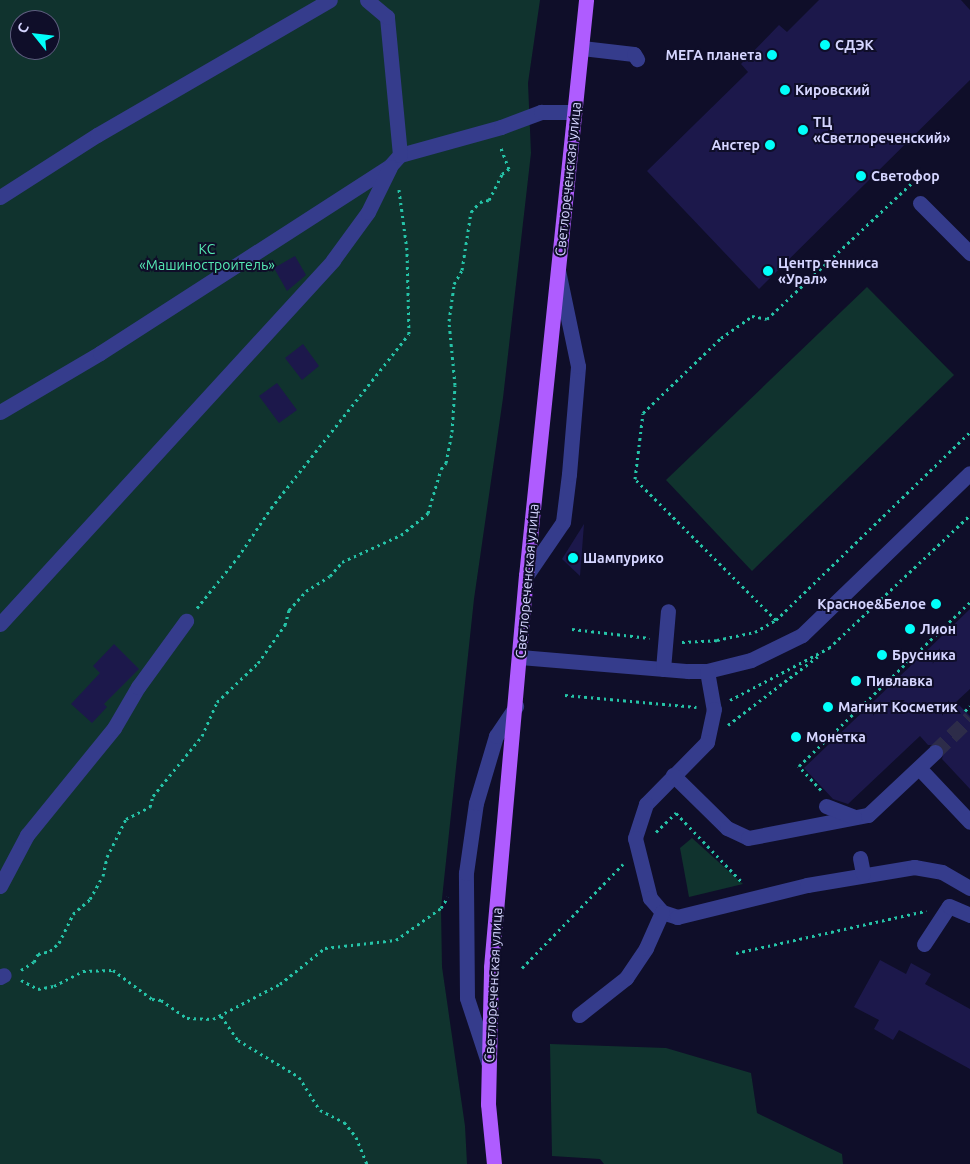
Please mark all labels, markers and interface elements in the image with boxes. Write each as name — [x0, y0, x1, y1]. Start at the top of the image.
north arrow — [10, 10, 60, 60]
text: С — [14, 20, 32, 36]
place label: СДЭК — [835, 37, 874, 53]
marker: СДЭК — [819, 39, 831, 51]
place label: МЕГА планета — [666, 47, 762, 63]
marker: МЕГА планета — [766, 49, 778, 61]
place label: Кировский — [795, 82, 870, 98]
marker: Кировский — [779, 84, 791, 96]
street label: Светлореченская улица — [552, 101, 584, 257]
place label: ТЦ «Светлореченский» — [813, 114, 950, 146]
marker: ТЦ «Светлореченский» — [797, 124, 809, 136]
place label: Анстер — [711, 137, 760, 153]
marker: Анстер — [764, 139, 776, 151]
place label: Светофор — [871, 168, 940, 184]
marker: Светофор — [855, 170, 867, 182]
park label: КС «Машиностроитель» — [139, 241, 275, 274]
place label: Центр тенниса «Урал» — [778, 255, 879, 288]
marker: Центр тенниса «Урал» — [762, 265, 774, 277]
street label: Светлореченская улица — [512, 503, 542, 659]
place label: Шампурико — [583, 550, 664, 566]
marker: Шампурико — [567, 552, 579, 564]
place label: Красное&Белое — [817, 596, 926, 612]
marker: Красное&Белое — [930, 598, 942, 610]
place label: Лион — [920, 621, 956, 637]
marker: Лион — [904, 623, 916, 635]
place label: Брусника — [892, 647, 956, 663]
marker: Брусника — [876, 649, 888, 661]
place label: Пивлавка — [866, 673, 933, 689]
marker: Пивлавка — [850, 675, 862, 687]
place label: Магнит Косметик — [838, 699, 958, 715]
marker: Магнит Косметик — [822, 701, 834, 713]
place label: Монетка — [806, 729, 866, 745]
marker: Монетка — [790, 731, 802, 743]
street label: Светлореченская улица — [481, 907, 505, 1063]

